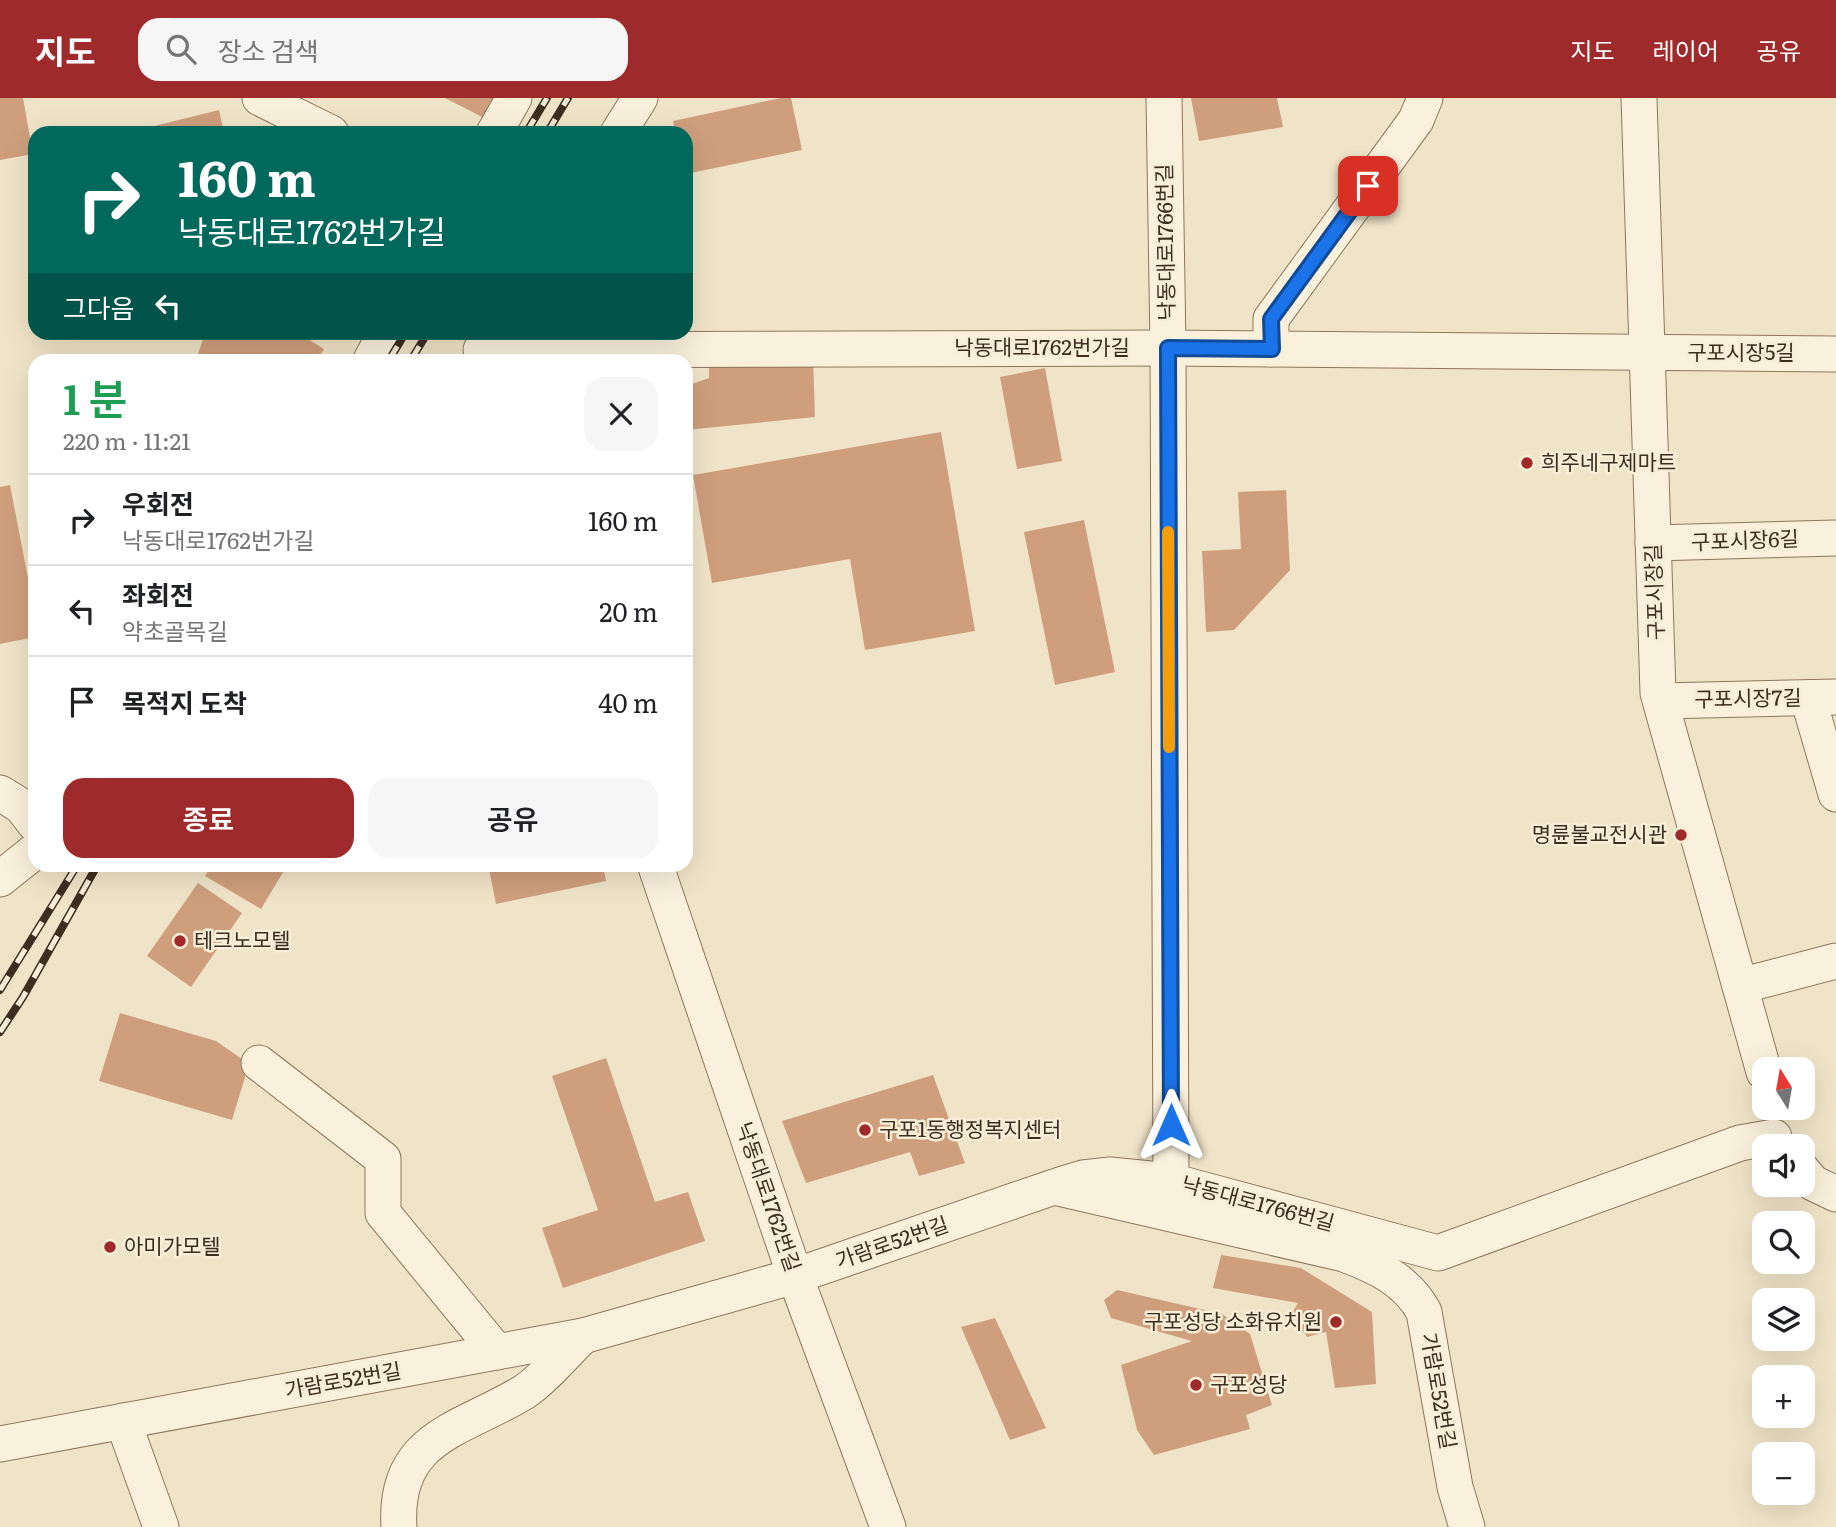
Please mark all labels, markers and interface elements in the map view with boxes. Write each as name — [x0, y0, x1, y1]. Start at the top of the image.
search box — [138, 18, 628, 81]
text: 지도 — [35, 25, 96, 74]
icon: search — [162, 30, 200, 68]
text: 장소 검색 — [218, 30, 319, 69]
text: 지도 — [1570, 32, 1615, 67]
text: 레이어 — [1653, 32, 1719, 67]
text: 공유 — [1757, 32, 1801, 67]
text: 160 m — [178, 139, 316, 212]
icon: right — [63, 154, 154, 245]
pin — [1338, 156, 1398, 216]
street label: 낙동대로1766번길 — [1147, 163, 1180, 321]
icon: arrive — [1349, 167, 1387, 205]
text: 낙동대로1762번가길 — [178, 206, 446, 254]
text: 그다음 — [63, 287, 135, 326]
icon: left — [149, 287, 187, 325]
street label: 낙동대로1762번가길 — [954, 330, 1130, 361]
street label: 구포시장5길 — [1687, 335, 1795, 366]
text: 1 분 — [63, 366, 127, 428]
button: close — [584, 377, 658, 451]
text: 220 m · 11:21 — [63, 423, 191, 457]
place label: 희주네구제마트 — [1541, 445, 1676, 476]
marker: 희주네구제마트 — [1519, 455, 1535, 471]
text: 우회전 — [122, 483, 194, 522]
text: 160 m — [588, 500, 658, 539]
icon: right — [63, 501, 101, 539]
street label: 구포시장6길 — [1690, 521, 1799, 556]
text: 낙동대로1762번가길 — [122, 522, 314, 556]
street label: 구포시장길 — [1635, 543, 1670, 641]
text: 좌회전 — [122, 574, 194, 613]
text: 20 m — [599, 591, 658, 630]
icon: left — [63, 592, 101, 630]
text: 약초골목길 — [122, 613, 228, 647]
street label: 구포시장7길 — [1694, 680, 1802, 713]
text: 목적지 도착 — [122, 682, 247, 721]
text: 40 m — [598, 682, 658, 721]
icon: arrive — [63, 683, 101, 721]
button: 종료 — [63, 778, 354, 858]
button: 공유 — [368, 778, 658, 858]
place label: 명륜불교전시관 — [1532, 817, 1667, 848]
marker: 명륜불교전시관 — [1673, 827, 1689, 843]
place label: 테크노모텔 — [194, 923, 291, 954]
marker: 테크노모텔 — [172, 933, 188, 949]
north arrow — [1752, 1057, 1815, 1120]
map controls — [1752, 1057, 1815, 1505]
position arrow — [1134, 1088, 1208, 1162]
place label: 구포1동행정복지센터 — [879, 1112, 1061, 1143]
street label: 낙동대로1762번길 — [730, 1117, 810, 1275]
marker: 구포1동행정복지센터 — [857, 1122, 873, 1138]
button: sound — [1752, 1134, 1815, 1197]
street label: 낙동대로1766번길 — [1179, 1166, 1339, 1237]
street label: 가람로52번길 — [830, 1207, 952, 1274]
button: search — [1752, 1211, 1815, 1274]
place label: 아미가모텔 — [124, 1229, 221, 1260]
marker: 아미가모텔 — [102, 1239, 118, 1255]
button: layers — [1752, 1288, 1815, 1351]
place label: 구포성당 소화유치원 — [1144, 1304, 1322, 1335]
marker: 구포성당 소화유치원 — [1328, 1314, 1344, 1330]
street label: 가람로52번길 — [1415, 1330, 1466, 1451]
street label: 가람로52번길 — [282, 1353, 403, 1404]
button: + — [1752, 1365, 1815, 1428]
place label: 구포성당 — [1210, 1367, 1287, 1398]
marker: 구포성당 — [1188, 1377, 1204, 1393]
button: − — [1752, 1442, 1815, 1505]

